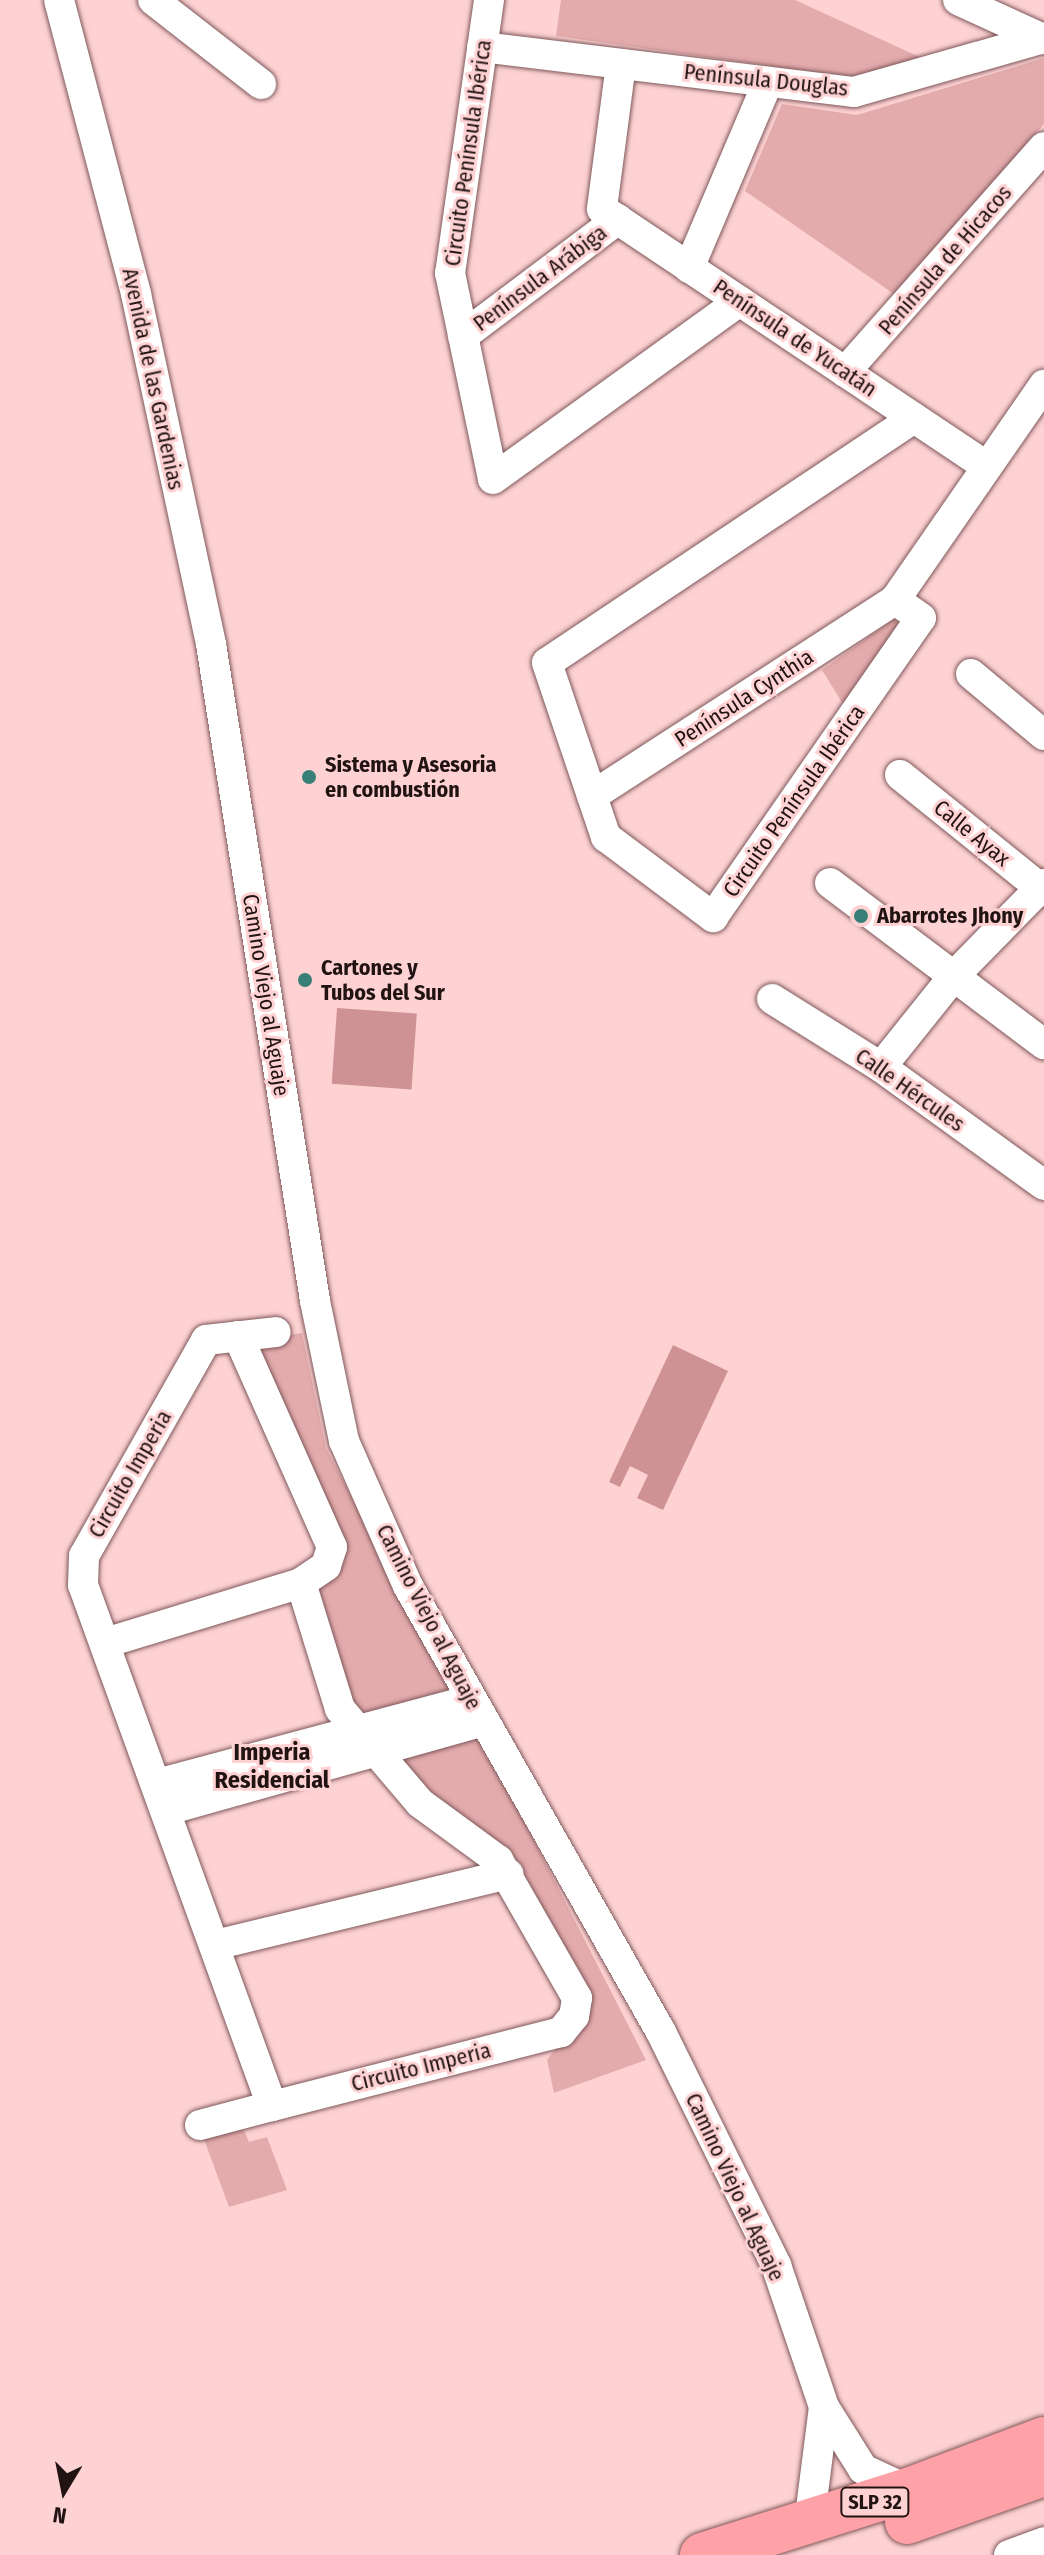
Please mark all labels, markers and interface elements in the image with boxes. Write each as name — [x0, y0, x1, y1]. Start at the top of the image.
street label: Circuito Península Ibérica — [439, 38, 497, 268]
street label: Península Douglas — [683, 58, 849, 102]
street label: Península de Hicacos — [873, 180, 1017, 340]
street label: Península Arábiga — [468, 219, 612, 337]
street label: Avenida de las Gardenias — [117, 266, 189, 492]
street label: Península de Yucatán — [708, 273, 882, 403]
street label: Península Cynthia — [670, 643, 818, 753]
street label: Circuito Península Ibérica — [718, 700, 870, 902]
place label: Sistema y Asesoria en combustión — [325, 751, 496, 802]
marker: Sistema y Asesoria en combustión — [300, 768, 318, 786]
street label: Calle Ayax — [929, 794, 1015, 872]
street label: Camino Viejo al Aguaje — [237, 892, 295, 1098]
place label: Abarrotes Jhony — [877, 903, 1023, 929]
marker: Abarrotes Jhony — [852, 907, 870, 925]
place label: Cartones y Tubos del Sur — [321, 954, 445, 1006]
marker: Cartones y Tubos del Sur — [296, 971, 314, 989]
street label: Calle Hércules — [850, 1043, 970, 1137]
street label: Circuito Imperia — [83, 1406, 177, 1542]
street label: Camino Viejo al Aguaje — [371, 1520, 487, 1714]
district label: Imperia Residencial — [215, 1739, 329, 1795]
street label: Circuito Imperia — [348, 2037, 494, 2097]
street label: Camino Viejo al Aguaje — [680, 2089, 790, 2285]
north arrow — [24, 2451, 104, 2531]
road number: SLP 32 — [839, 2486, 911, 2518]
text: N — [51, 2501, 69, 2530]

